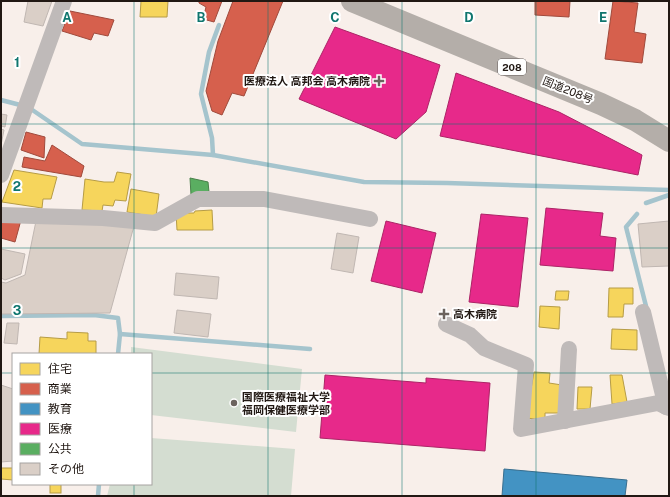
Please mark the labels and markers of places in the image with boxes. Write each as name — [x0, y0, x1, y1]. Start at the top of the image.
place label: 医療法人 高邦会 高木病院 — [244, 75, 370, 87]
marker: 医療法人 高邦会 高木病院 — [373, 75, 385, 87]
marker: 高木病院 — [438, 308, 450, 320]
place label: 高木病院 — [453, 308, 497, 320]
place label: 国際医療福祉大学 福岡保健医療学部 — [242, 391, 330, 416]
marker: 国際医療福祉大学 福岡保健医療学部 — [229, 398, 239, 408]

